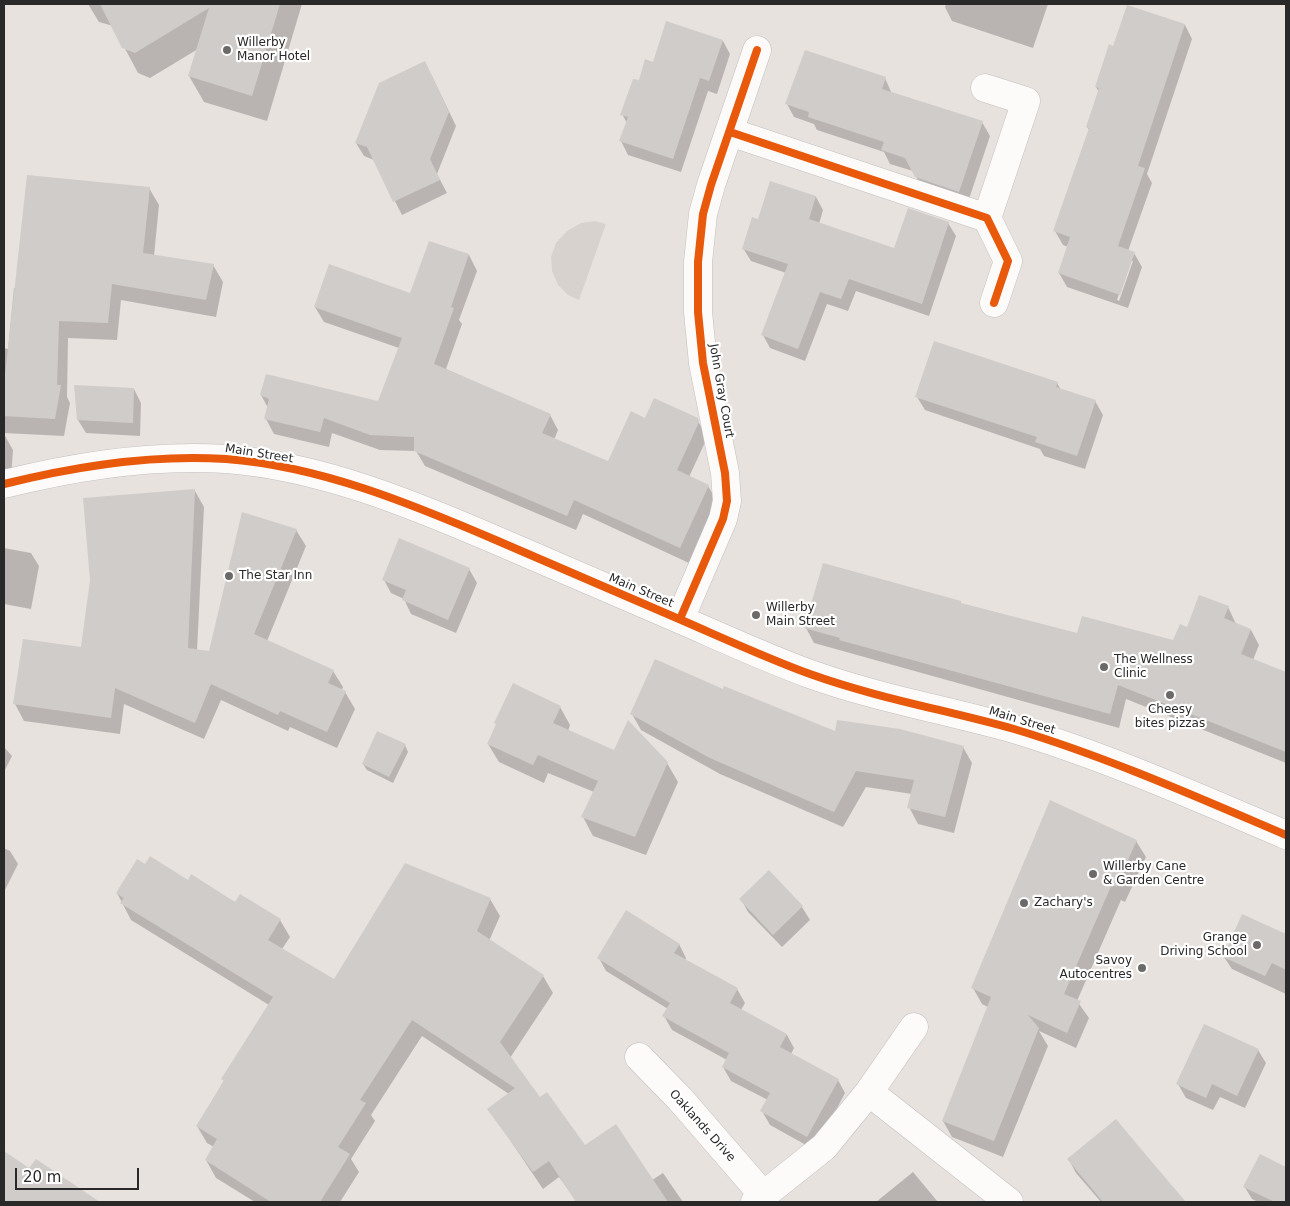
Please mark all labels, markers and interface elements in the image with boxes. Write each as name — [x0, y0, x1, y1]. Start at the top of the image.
place label: Willerby Manor Hotel — [237, 36, 310, 64]
marker: Willerby Manor Hotel — [221, 44, 233, 56]
street label: John Gray Court — [706, 343, 736, 439]
street label: Main Street — [224, 441, 294, 467]
place label: The Star Inn — [239, 569, 312, 583]
marker: The Star Inn — [223, 570, 235, 582]
street label: Main Street — [606, 571, 676, 611]
place label: Willerby Main Street — [766, 601, 835, 629]
marker: Willerby Main Street — [750, 609, 762, 621]
place label: The Wellness Clinic — [1114, 653, 1193, 681]
marker: The Wellness Clinic — [1098, 661, 1110, 673]
marker: Cheesy bites pizzas — [1164, 689, 1176, 701]
place label: Cheesy bites pizzas — [1135, 703, 1205, 731]
street label: Main Street — [987, 704, 1057, 738]
place label: Willerby Cane & Garden Centre — [1103, 860, 1204, 888]
marker: Willerby Cane & Garden Centre — [1087, 868, 1099, 880]
place label: Zachary's — [1034, 896, 1093, 910]
marker: Zachary's — [1018, 897, 1030, 909]
place label: Grange Driving School — [1160, 931, 1247, 959]
marker: Grange Driving School — [1251, 939, 1263, 951]
place label: Savoy Autocentres — [1060, 954, 1132, 982]
marker: Savoy Autocentres — [1136, 962, 1148, 974]
street label: Oaklands Drive — [666, 1087, 738, 1165]
scale bar — [18, 1158, 141, 1190]
text: 20 m — [23, 1168, 61, 1186]

